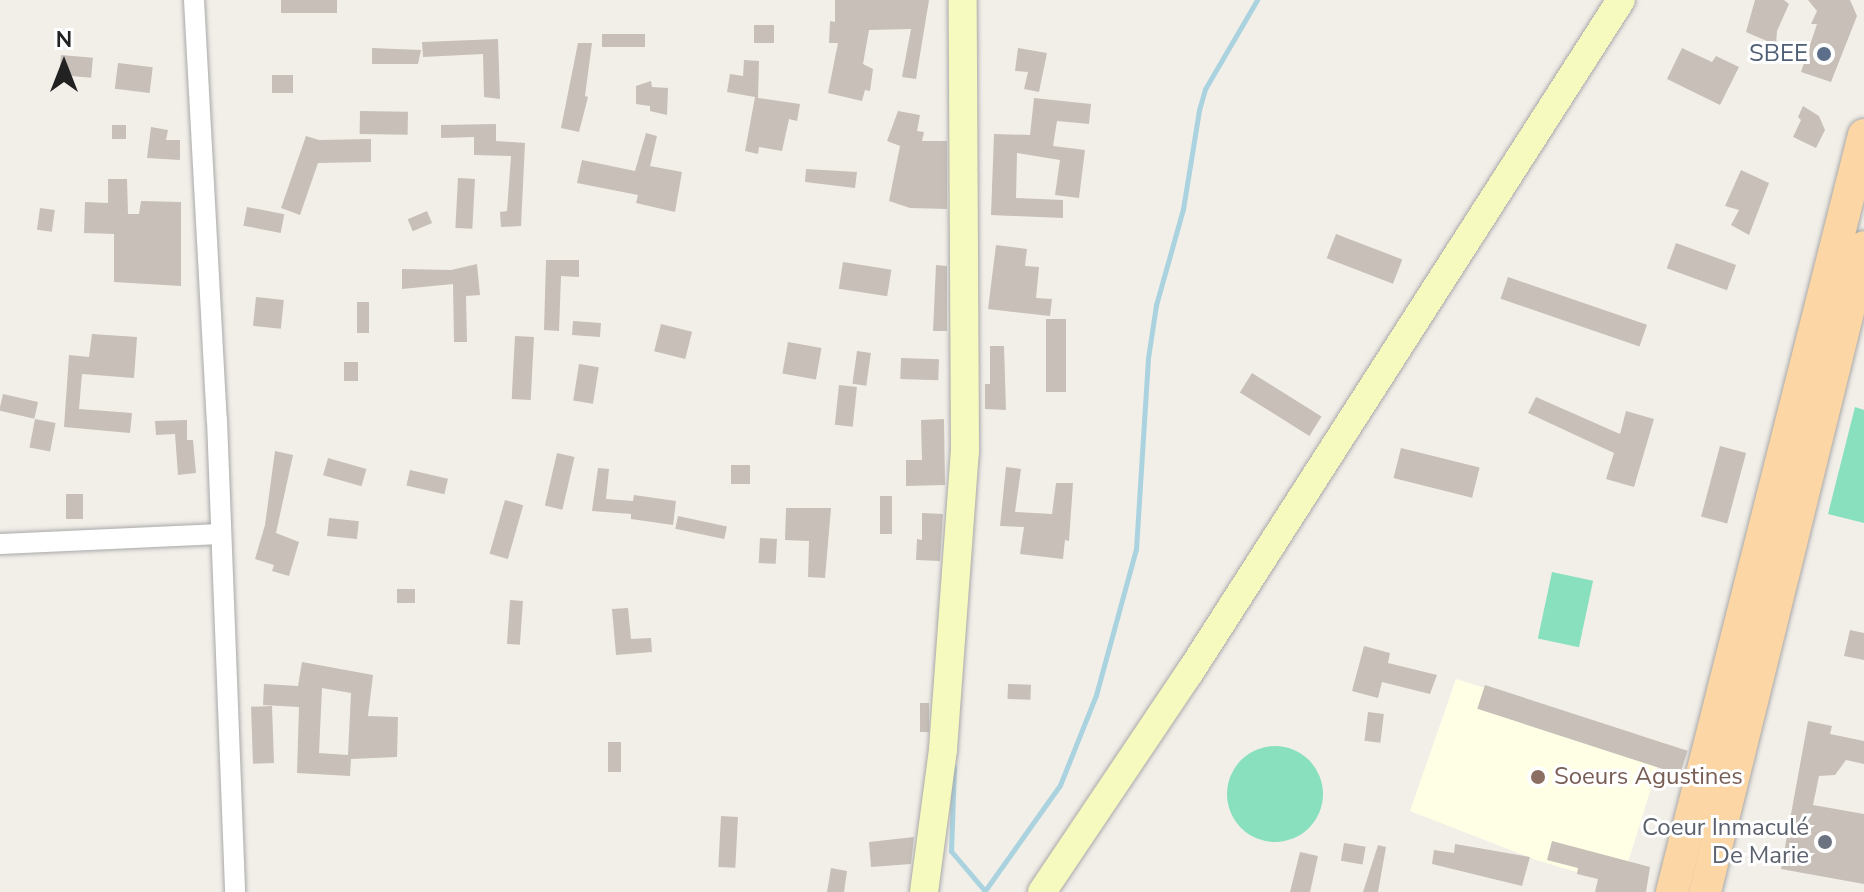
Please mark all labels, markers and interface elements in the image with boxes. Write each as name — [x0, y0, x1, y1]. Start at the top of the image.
north arrow — [24, 24, 104, 104]
text: N — [56, 25, 72, 55]
place label: SBEE — [1749, 40, 1808, 68]
marker: SBEE — [1815, 45, 1833, 63]
place label: Soeurs Agustines — [1554, 763, 1743, 791]
marker: Soeurs Agustines — [1529, 768, 1547, 786]
place label: Coeur Inmaculé De Marie — [1642, 814, 1809, 870]
marker: Coeur Inmaculé De Marie — [1816, 833, 1834, 851]

